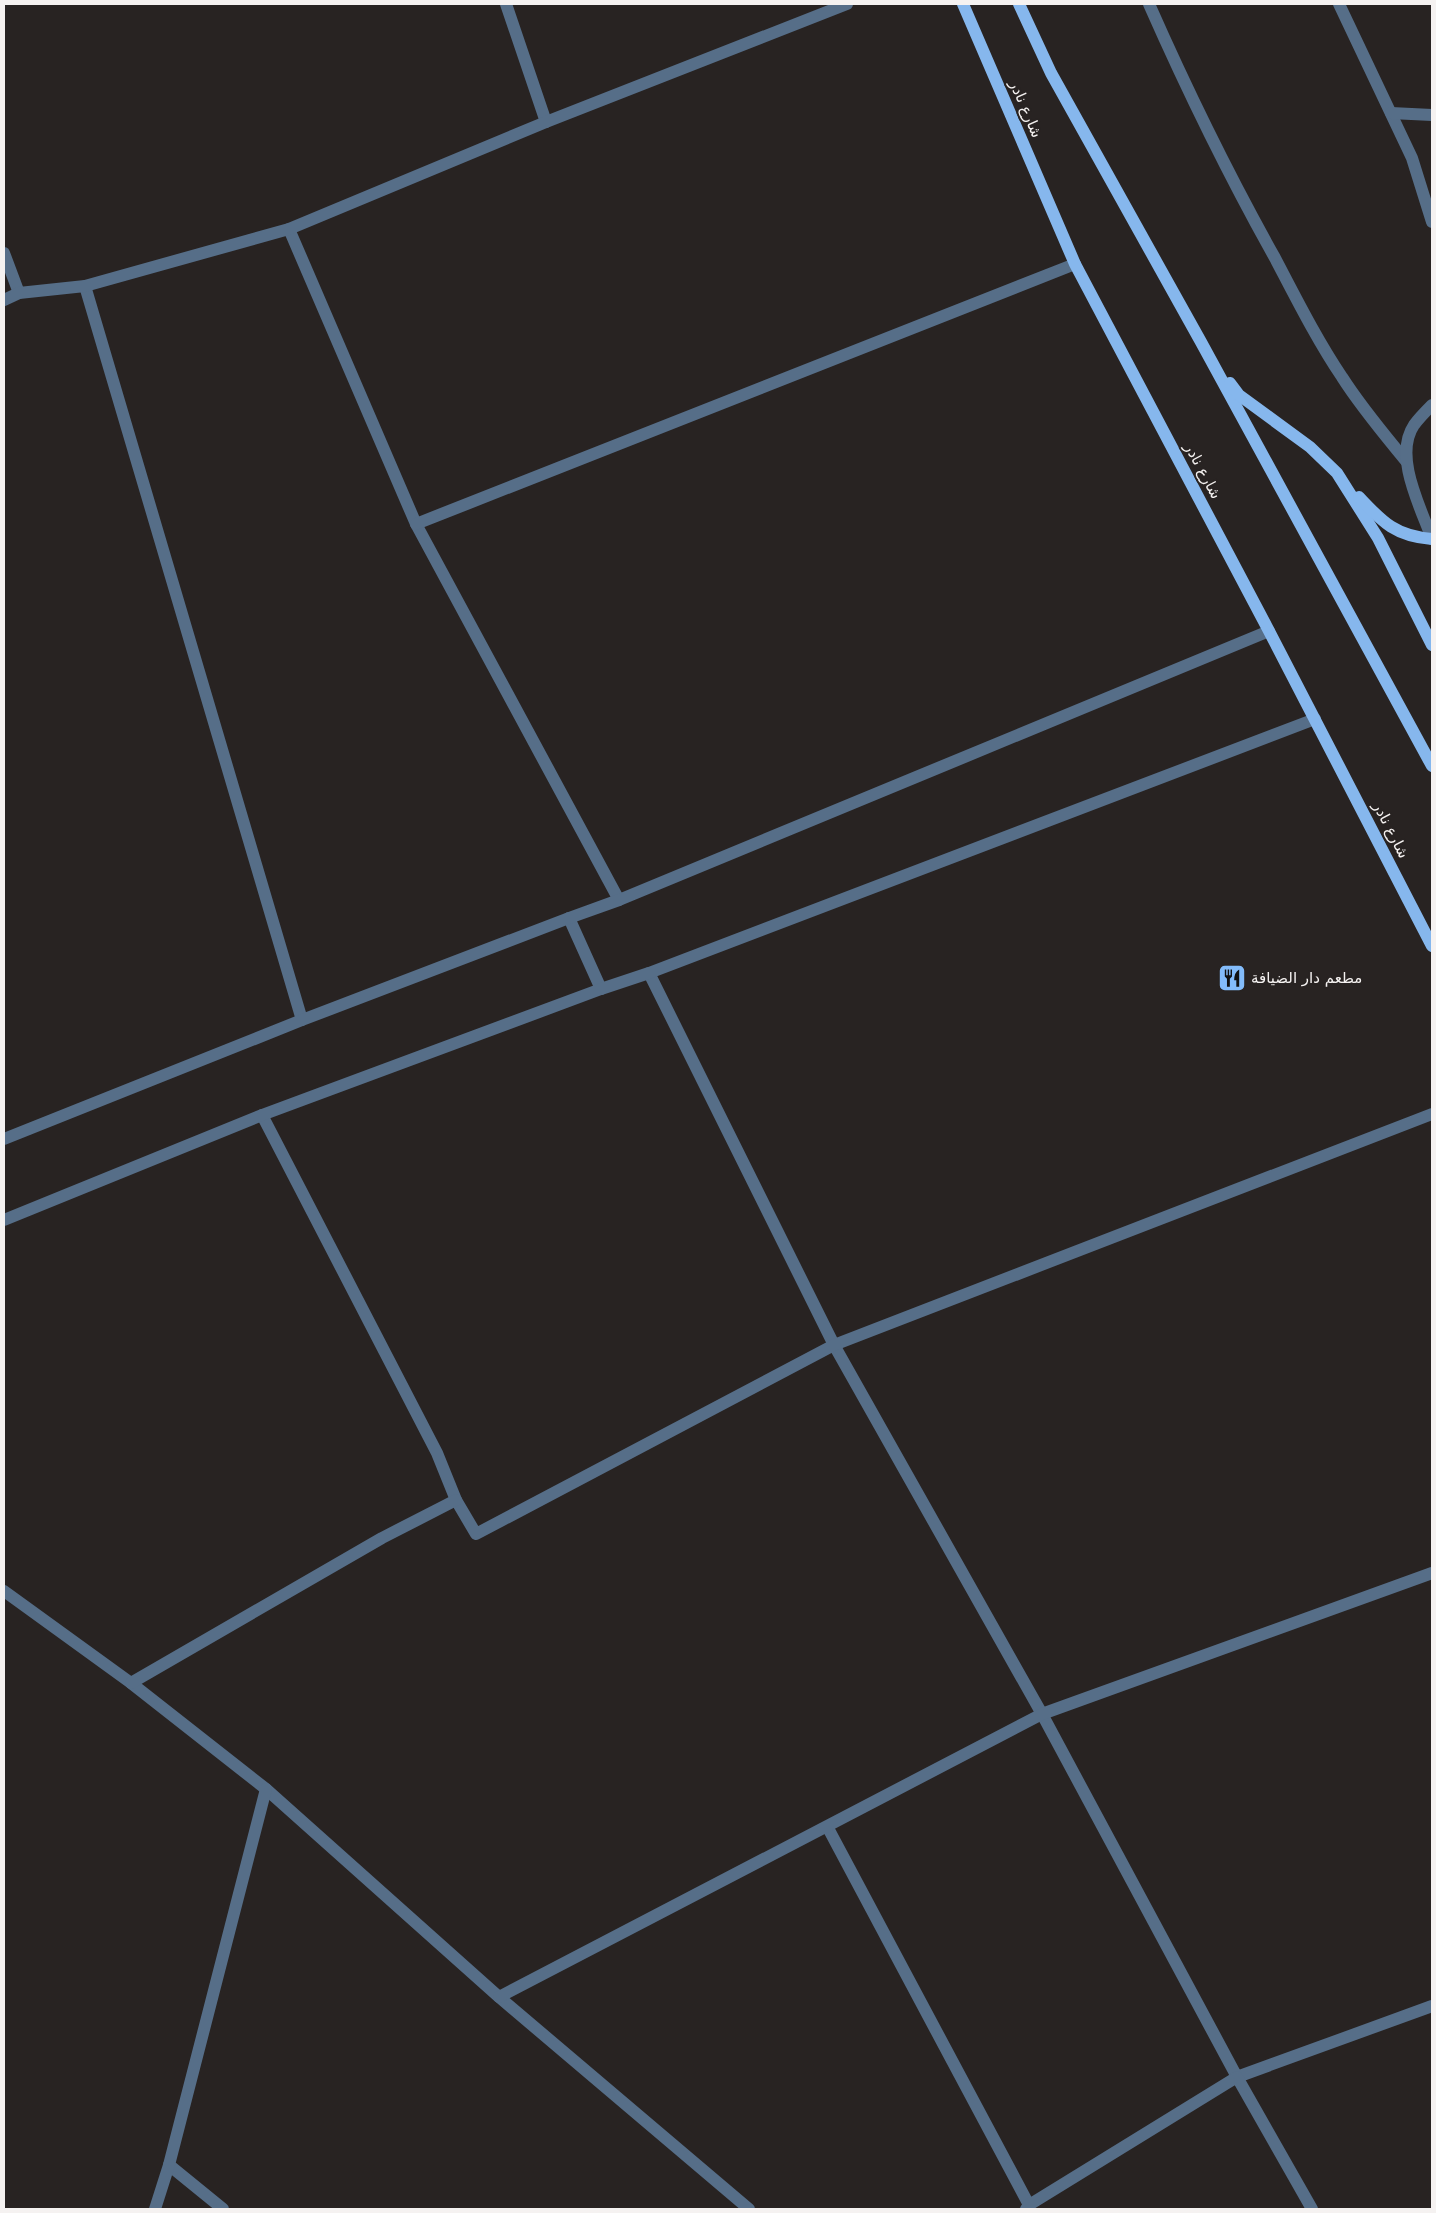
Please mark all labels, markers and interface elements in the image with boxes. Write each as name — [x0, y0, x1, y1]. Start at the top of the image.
street label: شارع نادر — [1005, 77, 1046, 140]
street label: شارع نادر — [1180, 439, 1225, 502]
street label: شارع نادر — [1369, 798, 1413, 861]
restaurant icon: مطعم دار الضيافة — [1217, 963, 1247, 993]
place label: مطعم دار الضيافة — [1251, 969, 1362, 987]

